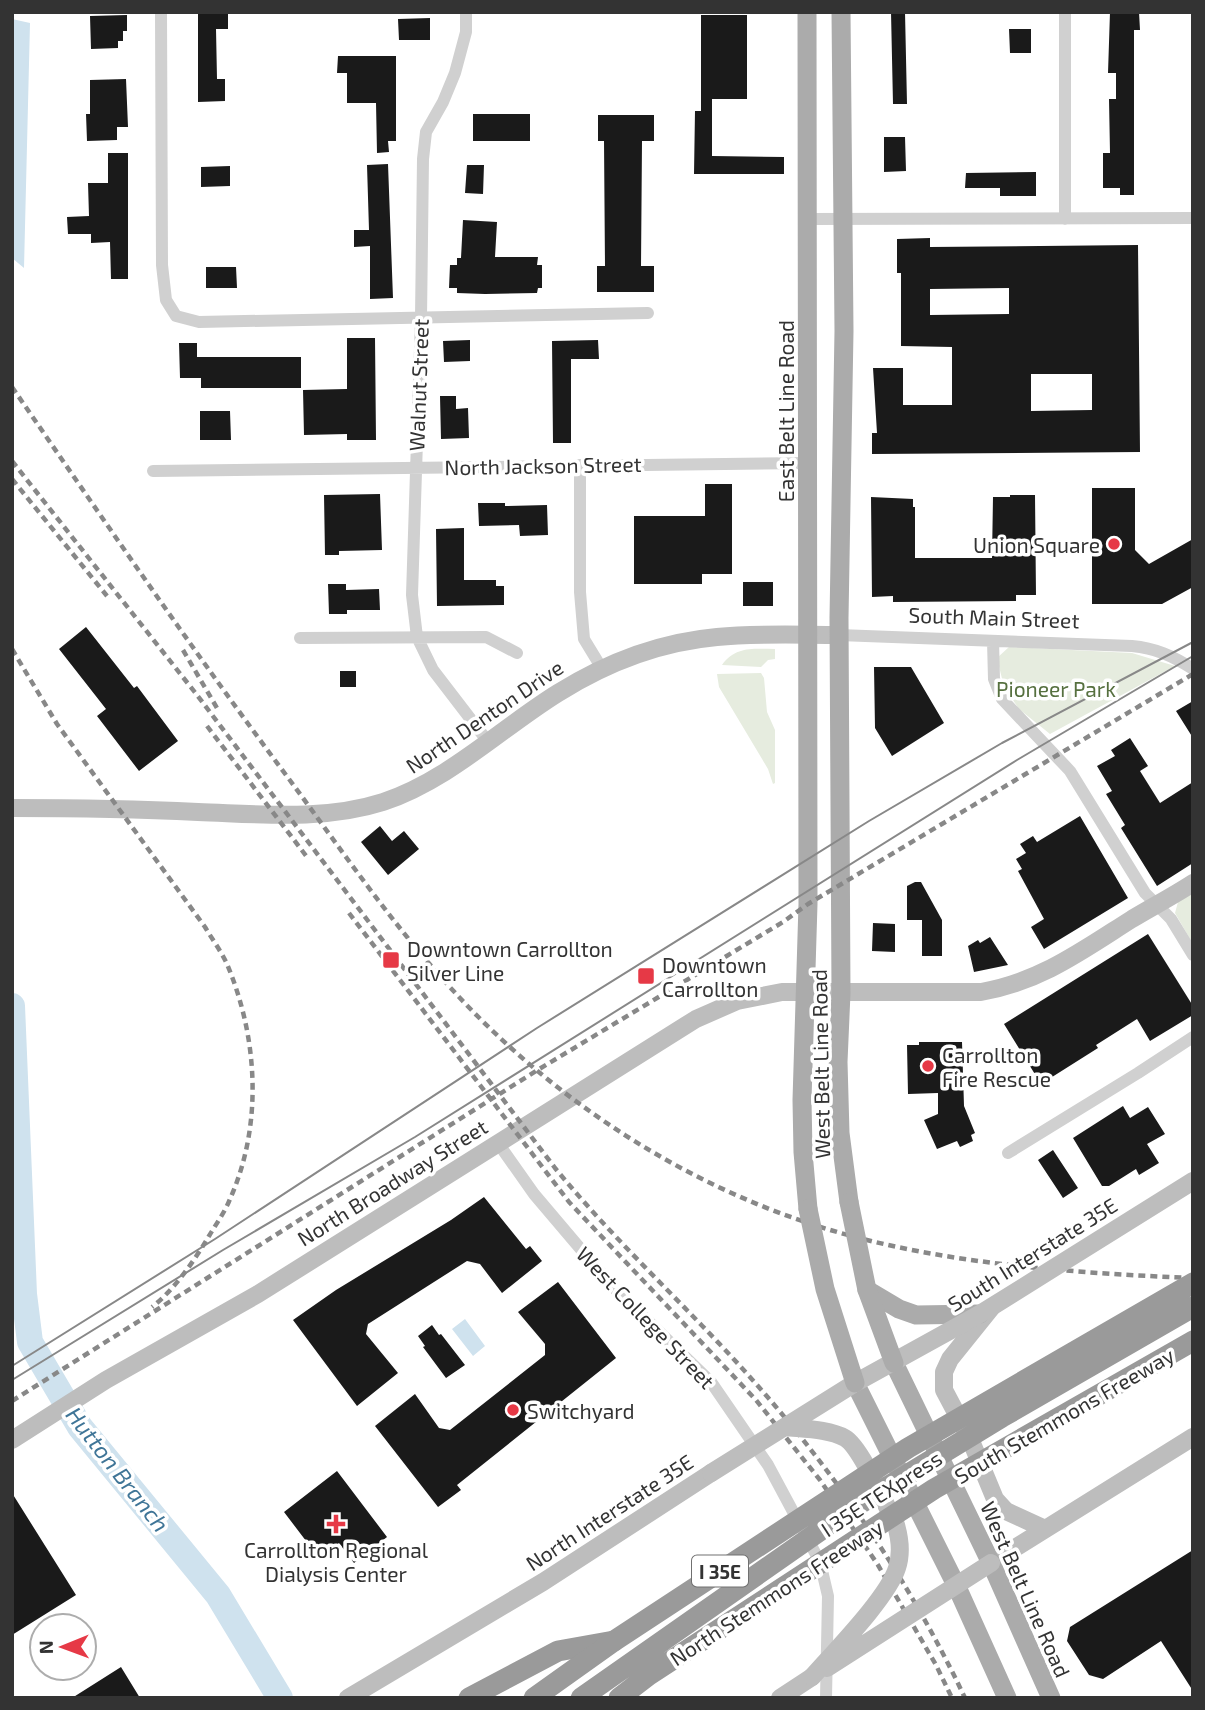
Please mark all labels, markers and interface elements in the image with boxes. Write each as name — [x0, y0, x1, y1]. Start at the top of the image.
street label: Walnut Street — [403, 318, 433, 452]
street label: East Belt Line Road — [773, 320, 798, 502]
street label: North Jackson Street — [444, 451, 642, 479]
place label: Union Square — [973, 532, 1100, 557]
marker: Union Square — [1106, 536, 1122, 552]
street label: South Main Street — [908, 602, 1080, 632]
street label: North Denton Drive — [401, 654, 567, 778]
park label: Pioneer Park — [996, 676, 1116, 701]
place label: Downtown Carrollton Silver Line — [407, 936, 613, 985]
marker: Downtown Carrollton Silver Line — [381, 950, 401, 970]
place label: Downtown Carrollton — [662, 952, 767, 1001]
marker: Downtown Carrollton — [636, 966, 656, 986]
street label: West Belt Line Road — [806, 969, 834, 1159]
place label: Carrollton Fire Rescue — [942, 1042, 1051, 1091]
marker: Carrollton Fire Rescue — [920, 1058, 936, 1074]
street label: North Broadway Street — [292, 1113, 492, 1251]
street label: South Interstate 35E — [943, 1192, 1121, 1316]
street label: West College Street — [572, 1241, 720, 1393]
street label: South Stemmons Freeway — [950, 1342, 1178, 1488]
place label: Switchyard — [527, 1398, 634, 1423]
water label: Hutton Branch — [60, 1401, 176, 1537]
marker: Switchyard — [505, 1402, 521, 1418]
street label: I 35E TEXpress — [816, 1445, 946, 1541]
street label: North Interstate 35E — [521, 1449, 697, 1575]
street label: West Belt Line Road — [976, 1497, 1076, 1681]
marker: Carrollton Regional Dialysis Center — [326, 1514, 346, 1534]
street label: North Stemmons Freeway — [665, 1514, 887, 1670]
place label: Carrollton Regional Dialysis Center — [244, 1537, 429, 1586]
road number: I 35E — [692, 1555, 748, 1586]
north arrow — [28, 1612, 98, 1682]
text: N — [34, 1640, 57, 1654]

